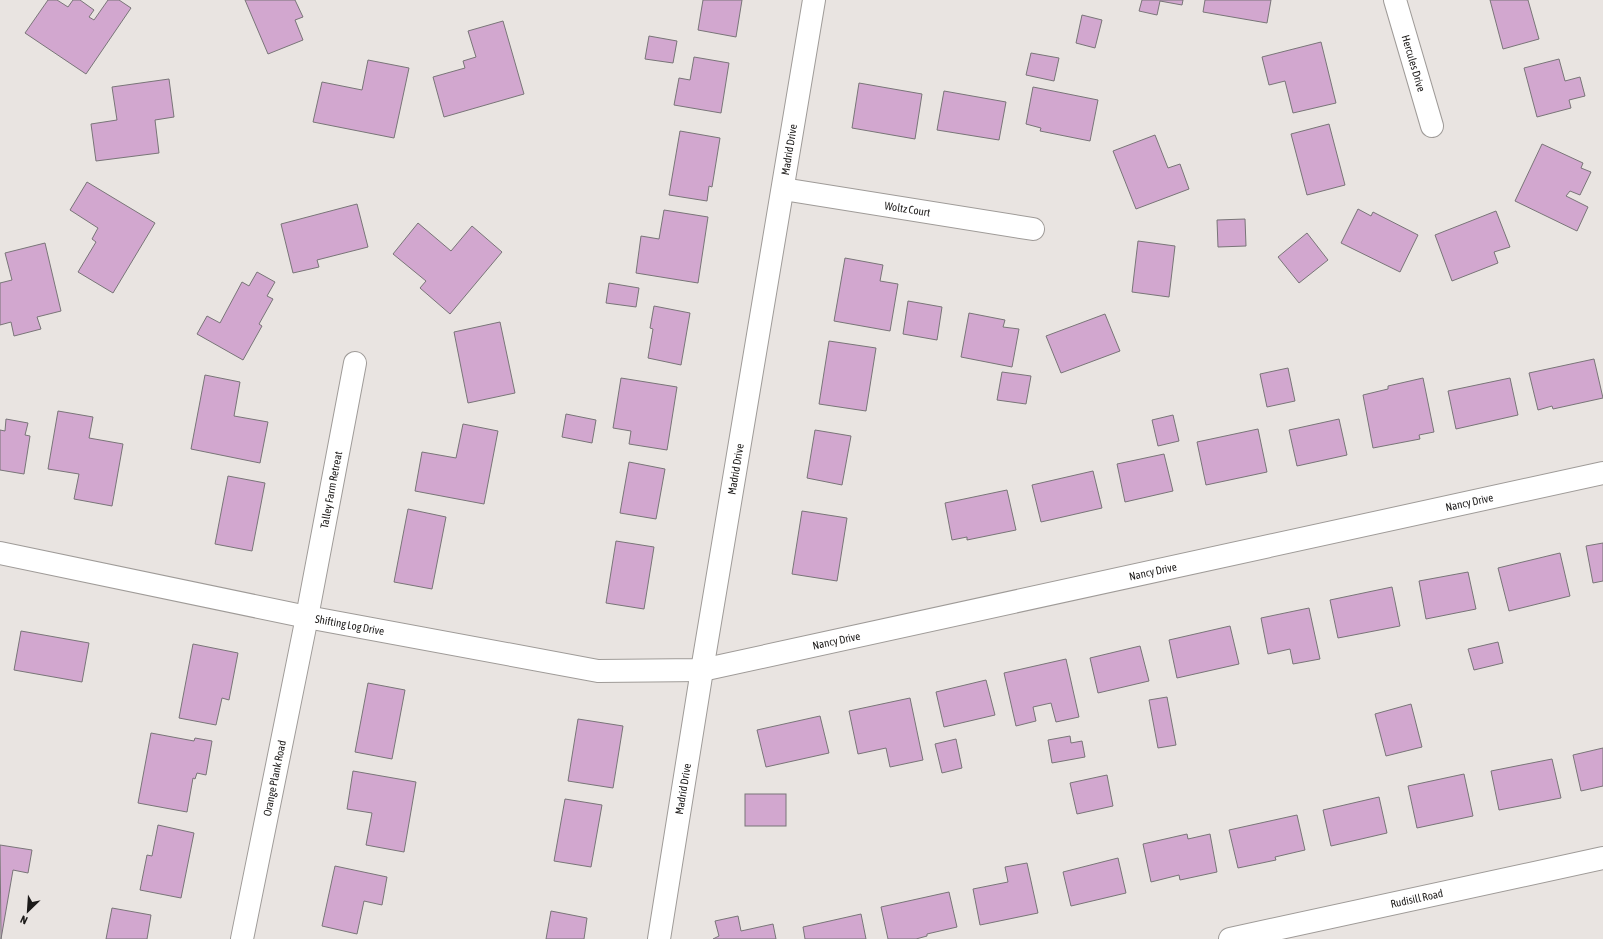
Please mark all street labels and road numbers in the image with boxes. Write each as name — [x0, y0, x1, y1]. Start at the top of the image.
street label: Hercules Drive — [1400, 33, 1428, 93]
street label: Madrid Drive — [779, 123, 799, 176]
street label: Woltz Court — [884, 199, 931, 218]
street label: Madrid Drive — [725, 443, 746, 496]
street label: Talley Farm Retreat — [318, 450, 344, 529]
street label: Nancy Drive — [1444, 491, 1494, 513]
street label: Nancy Drive — [1128, 560, 1178, 582]
street label: Shifting Log Drive — [314, 613, 385, 637]
street label: Nancy Drive — [811, 630, 861, 652]
street label: Orange Plank Road — [261, 739, 288, 817]
street label: Madrid Drive — [673, 762, 693, 815]
street label: Rudisill Road — [1389, 887, 1444, 910]

